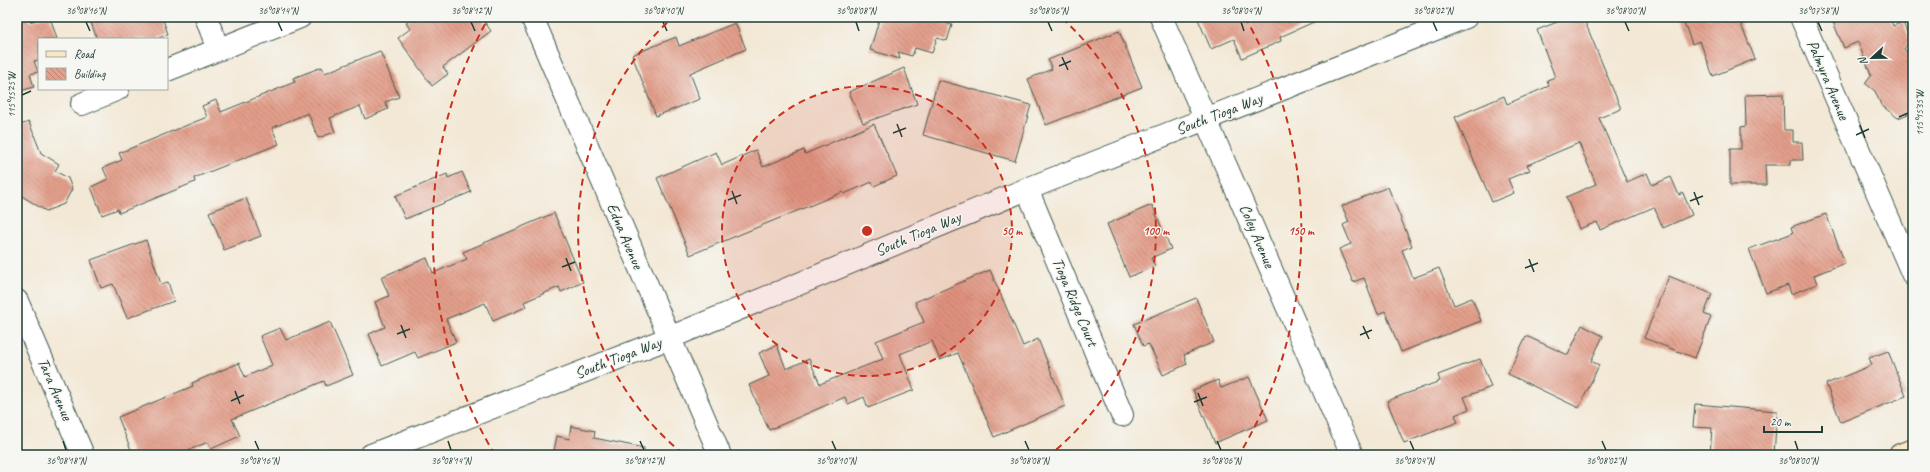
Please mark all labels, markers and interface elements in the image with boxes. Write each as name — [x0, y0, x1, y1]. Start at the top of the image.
text: 36°08'16"N — [66, 4, 108, 17]
text: 36°08'14"N — [258, 4, 300, 17]
text: 36°08'12"N — [451, 4, 493, 17]
text: 36°08'10"N — [643, 4, 685, 17]
text: 36°08'08"N — [836, 4, 878, 17]
text: 36°08'06"N — [1028, 4, 1070, 17]
text: 36°08'04"N — [1221, 4, 1263, 17]
text: 36°08'02"N — [1413, 4, 1455, 17]
text: 36°08'00"N — [1605, 4, 1647, 17]
text: 36°07'58"N — [1798, 4, 1840, 17]
street label: Palmyra Avenue — [1802, 37, 1854, 125]
legend — [38, 38, 168, 90]
north arrow — [1852, 38, 1892, 78]
text: Road — [74, 46, 96, 62]
text: N — [1854, 54, 1870, 68]
text: Building — [74, 66, 106, 82]
text: 115°15'25"W — [5, 71, 18, 118]
street label: South Tioga Way — [1173, 88, 1267, 140]
text: 115°15'35"W — [1913, 89, 1926, 136]
street label: Edna Avenue — [602, 200, 649, 274]
street label: Coley Avenue — [1235, 201, 1280, 272]
street label: South Tioga Way — [872, 206, 965, 261]
text: 50 m — [1002, 223, 1023, 239]
text: 100 m — [1143, 223, 1170, 239]
text: 150 m — [1288, 223, 1315, 239]
centre of rings — [860, 224, 874, 238]
street label: Tioga Ridge Court — [1047, 255, 1103, 351]
street label: South Tioga Way — [572, 332, 666, 384]
street label: Tara Avenue — [33, 355, 78, 425]
scale bar — [1764, 408, 1822, 434]
text: 20 m — [1770, 414, 1792, 430]
text: 36°08'18"N — [46, 454, 88, 467]
text: 36°08'16"N — [239, 454, 281, 467]
text: 36°08'14"N — [431, 454, 473, 467]
text: 36°08'12"N — [624, 454, 666, 467]
text: 36°08'10"N — [816, 454, 858, 467]
text: 36°08'08"N — [1009, 454, 1051, 467]
text: 36°08'06"N — [1201, 454, 1243, 467]
text: 36°08'04"N — [1394, 454, 1436, 467]
text: 36°08'02"N — [1586, 454, 1628, 467]
text: 36°08'00"N — [1778, 454, 1820, 467]

